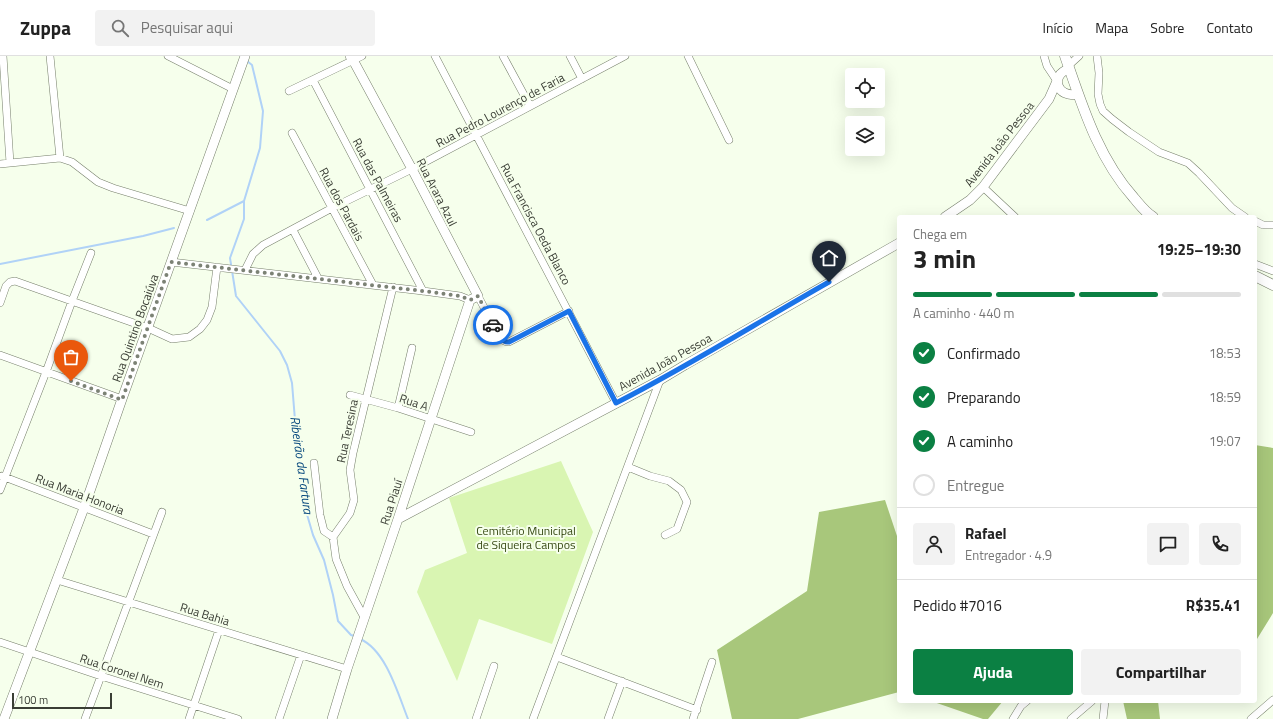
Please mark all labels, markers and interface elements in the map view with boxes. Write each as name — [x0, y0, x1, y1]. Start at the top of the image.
search box — [95, 10, 375, 46]
text: Zuppa — [20, 13, 71, 42]
text: Pesquisar aqui — [141, 16, 233, 39]
icon: search — [109, 17, 131, 39]
text: Início — [1043, 17, 1073, 38]
text: Mapa — [1095, 17, 1128, 38]
text: Sobre — [1150, 17, 1184, 38]
text: Contato — [1206, 17, 1253, 38]
street label: Rua Pedro Lourenço de Faria — [432, 68, 568, 152]
map controls — [845, 68, 885, 156]
button: locate — [845, 68, 885, 108]
street label: Avenida João Pessoa — [959, 97, 1039, 191]
button: layers — [845, 116, 885, 156]
street label: Rua das Palmeiras — [348, 134, 408, 226]
street label: Rua Arara Azul — [412, 155, 462, 229]
street label: Rua Francisca Oeda Blanco — [496, 160, 576, 288]
street label: Rua dos Pardais — [315, 164, 370, 245]
text: Chega em — [913, 224, 967, 244]
text: 19:25–19:30 — [1157, 238, 1241, 261]
text: 3 min — [913, 239, 976, 278]
pin — [812, 241, 846, 282]
icon: home — [818, 247, 840, 269]
street label: Rua Quintino Bocaiúva — [107, 271, 163, 385]
text: A caminho · 440 m — [913, 303, 1014, 323]
courier — [473, 305, 513, 345]
icon: car — [482, 314, 504, 336]
street label: Avenida João Pessoa — [615, 328, 715, 396]
pin — [54, 340, 88, 381]
icon: check — [913, 342, 935, 364]
text: Confirmado — [947, 342, 1020, 365]
text: 18:53 — [1209, 343, 1241, 363]
icon: bag — [60, 346, 82, 368]
icon: check — [913, 386, 935, 408]
text: Preparando — [947, 386, 1021, 409]
text: 18:59 — [1209, 387, 1241, 407]
street label: Rua A — [397, 388, 431, 416]
street label: Rua Teresina — [331, 398, 363, 464]
water label: Ribeirão da Fartura — [285, 415, 319, 517]
icon: check — [913, 430, 935, 452]
text: A caminho — [947, 430, 1013, 453]
text: 19:07 — [1209, 431, 1241, 451]
street label: Rua Maria Honoria — [33, 468, 127, 520]
text: Entregue — [947, 474, 1004, 497]
street label: Rua Piauí — [375, 475, 408, 527]
park label: Cemitério Municipal de Siqueira Campos — [476, 521, 576, 554]
text: Rafael — [965, 522, 1007, 545]
button: person — [913, 523, 955, 565]
button: chat — [1147, 523, 1189, 565]
button: phone — [1199, 523, 1241, 565]
text: Entregador · 4.9 — [965, 545, 1052, 565]
text: Pedido #7016 — [913, 594, 1002, 617]
text: R$35.41 — [1186, 594, 1241, 617]
street label: Rua Bahia — [178, 597, 232, 631]
street label: Rua Coronel Nem — [77, 648, 167, 694]
button: Ajuda — [913, 649, 1073, 695]
button: Compartilhar — [1081, 649, 1241, 695]
scale bar — [12, 691, 112, 710]
text: 100 m — [18, 692, 48, 708]

